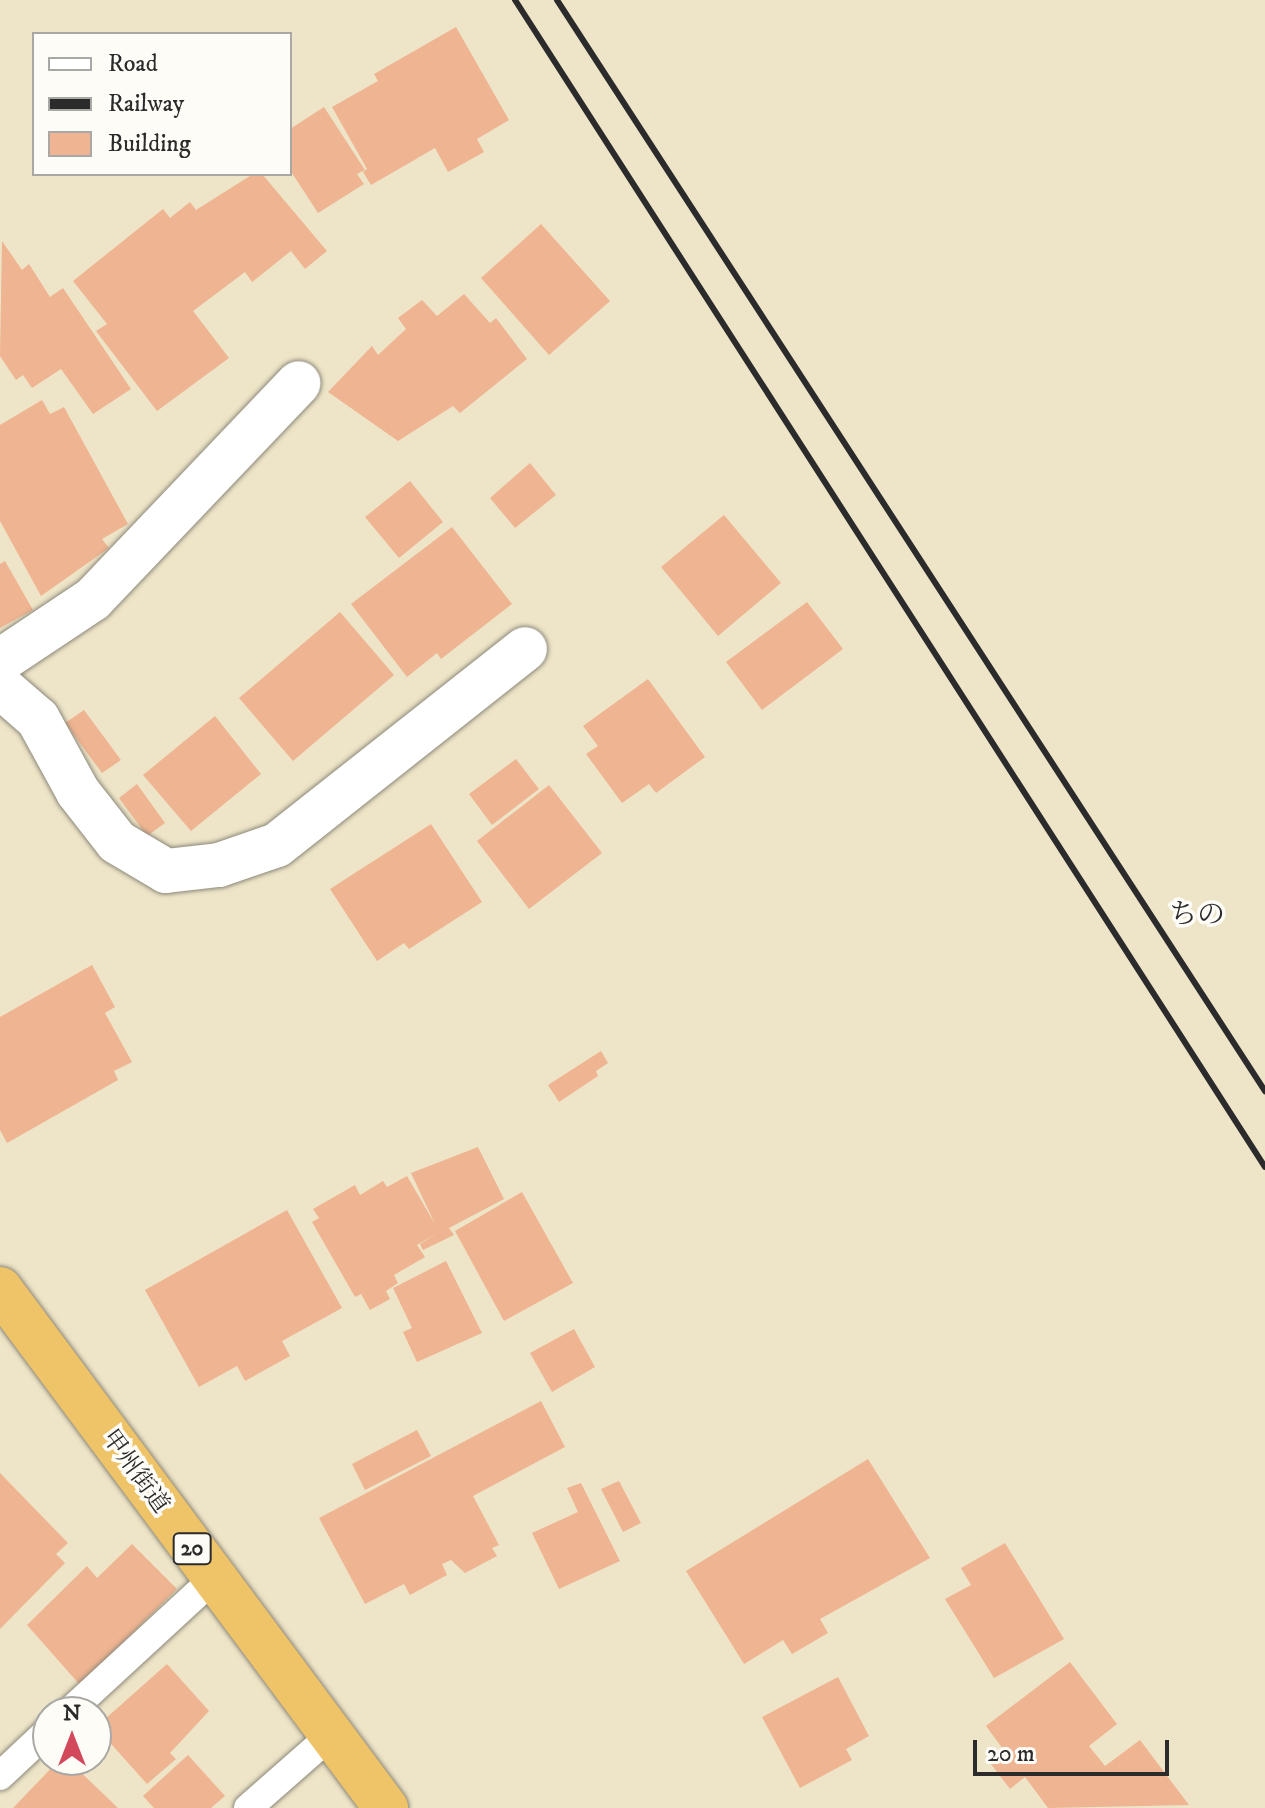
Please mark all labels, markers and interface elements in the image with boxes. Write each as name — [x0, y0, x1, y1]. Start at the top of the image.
legend — [32, 32, 292, 176]
text: Road — [108, 49, 158, 79]
text: Railway — [108, 89, 184, 119]
text: Building — [108, 129, 191, 159]
district label: ちの — [1169, 898, 1225, 932]
street label: 甲州街道 — [95, 1425, 175, 1519]
road number: 20 — [172, 1531, 212, 1567]
north arrow — [32, 1696, 112, 1776]
text: N — [63, 1700, 81, 1727]
scale bar — [977, 1724, 1173, 1774]
text: 20 m — [987, 1739, 1035, 1769]

